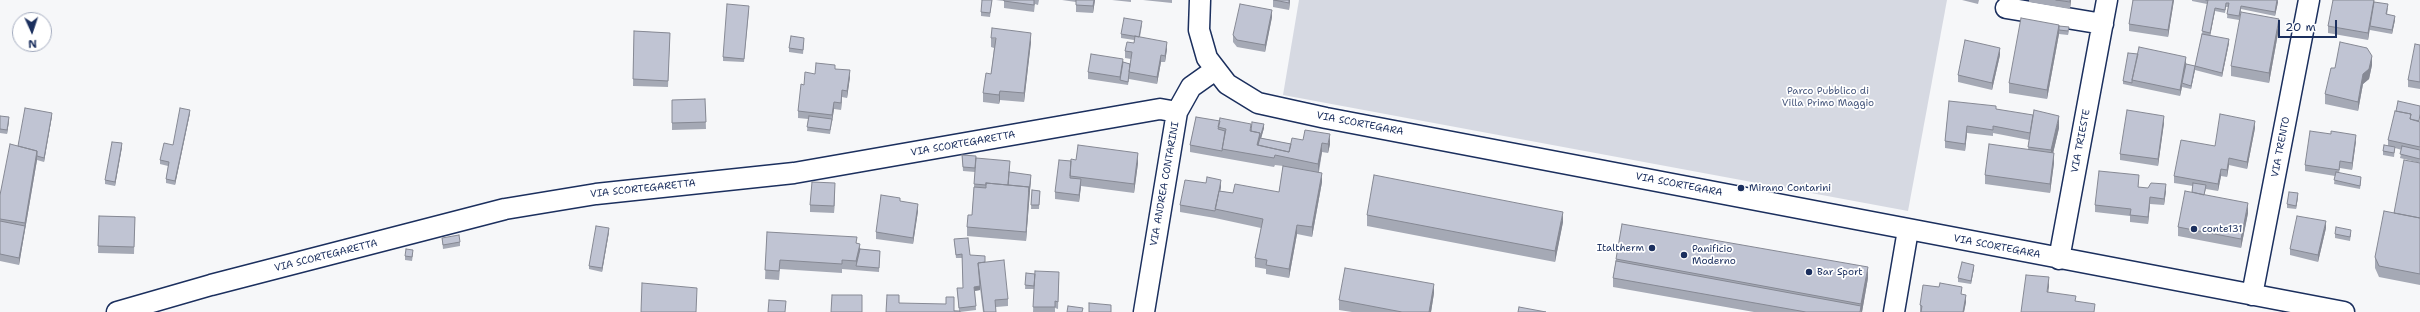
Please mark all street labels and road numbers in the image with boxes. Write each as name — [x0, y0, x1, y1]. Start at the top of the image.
street label: VIA TRIESTE — [2069, 108, 2093, 174]
street label: VIA SCORTEGARA — [1315, 110, 1405, 138]
street label: VIA TRENTO — [2269, 116, 2293, 178]
street label: VIA ANDREA CONTARINI — [1148, 121, 1182, 247]
street label: VIA SCORTEGARETTA — [910, 129, 1016, 159]
street label: VIA SCORTEGARA — [1634, 171, 1724, 199]
street label: VIA SCORTEGARETTA — [590, 177, 696, 201]
street label: VIA SCORTEGARA — [1952, 233, 2042, 261]
street label: VIA SCORTEGARETTA — [273, 237, 379, 275]

